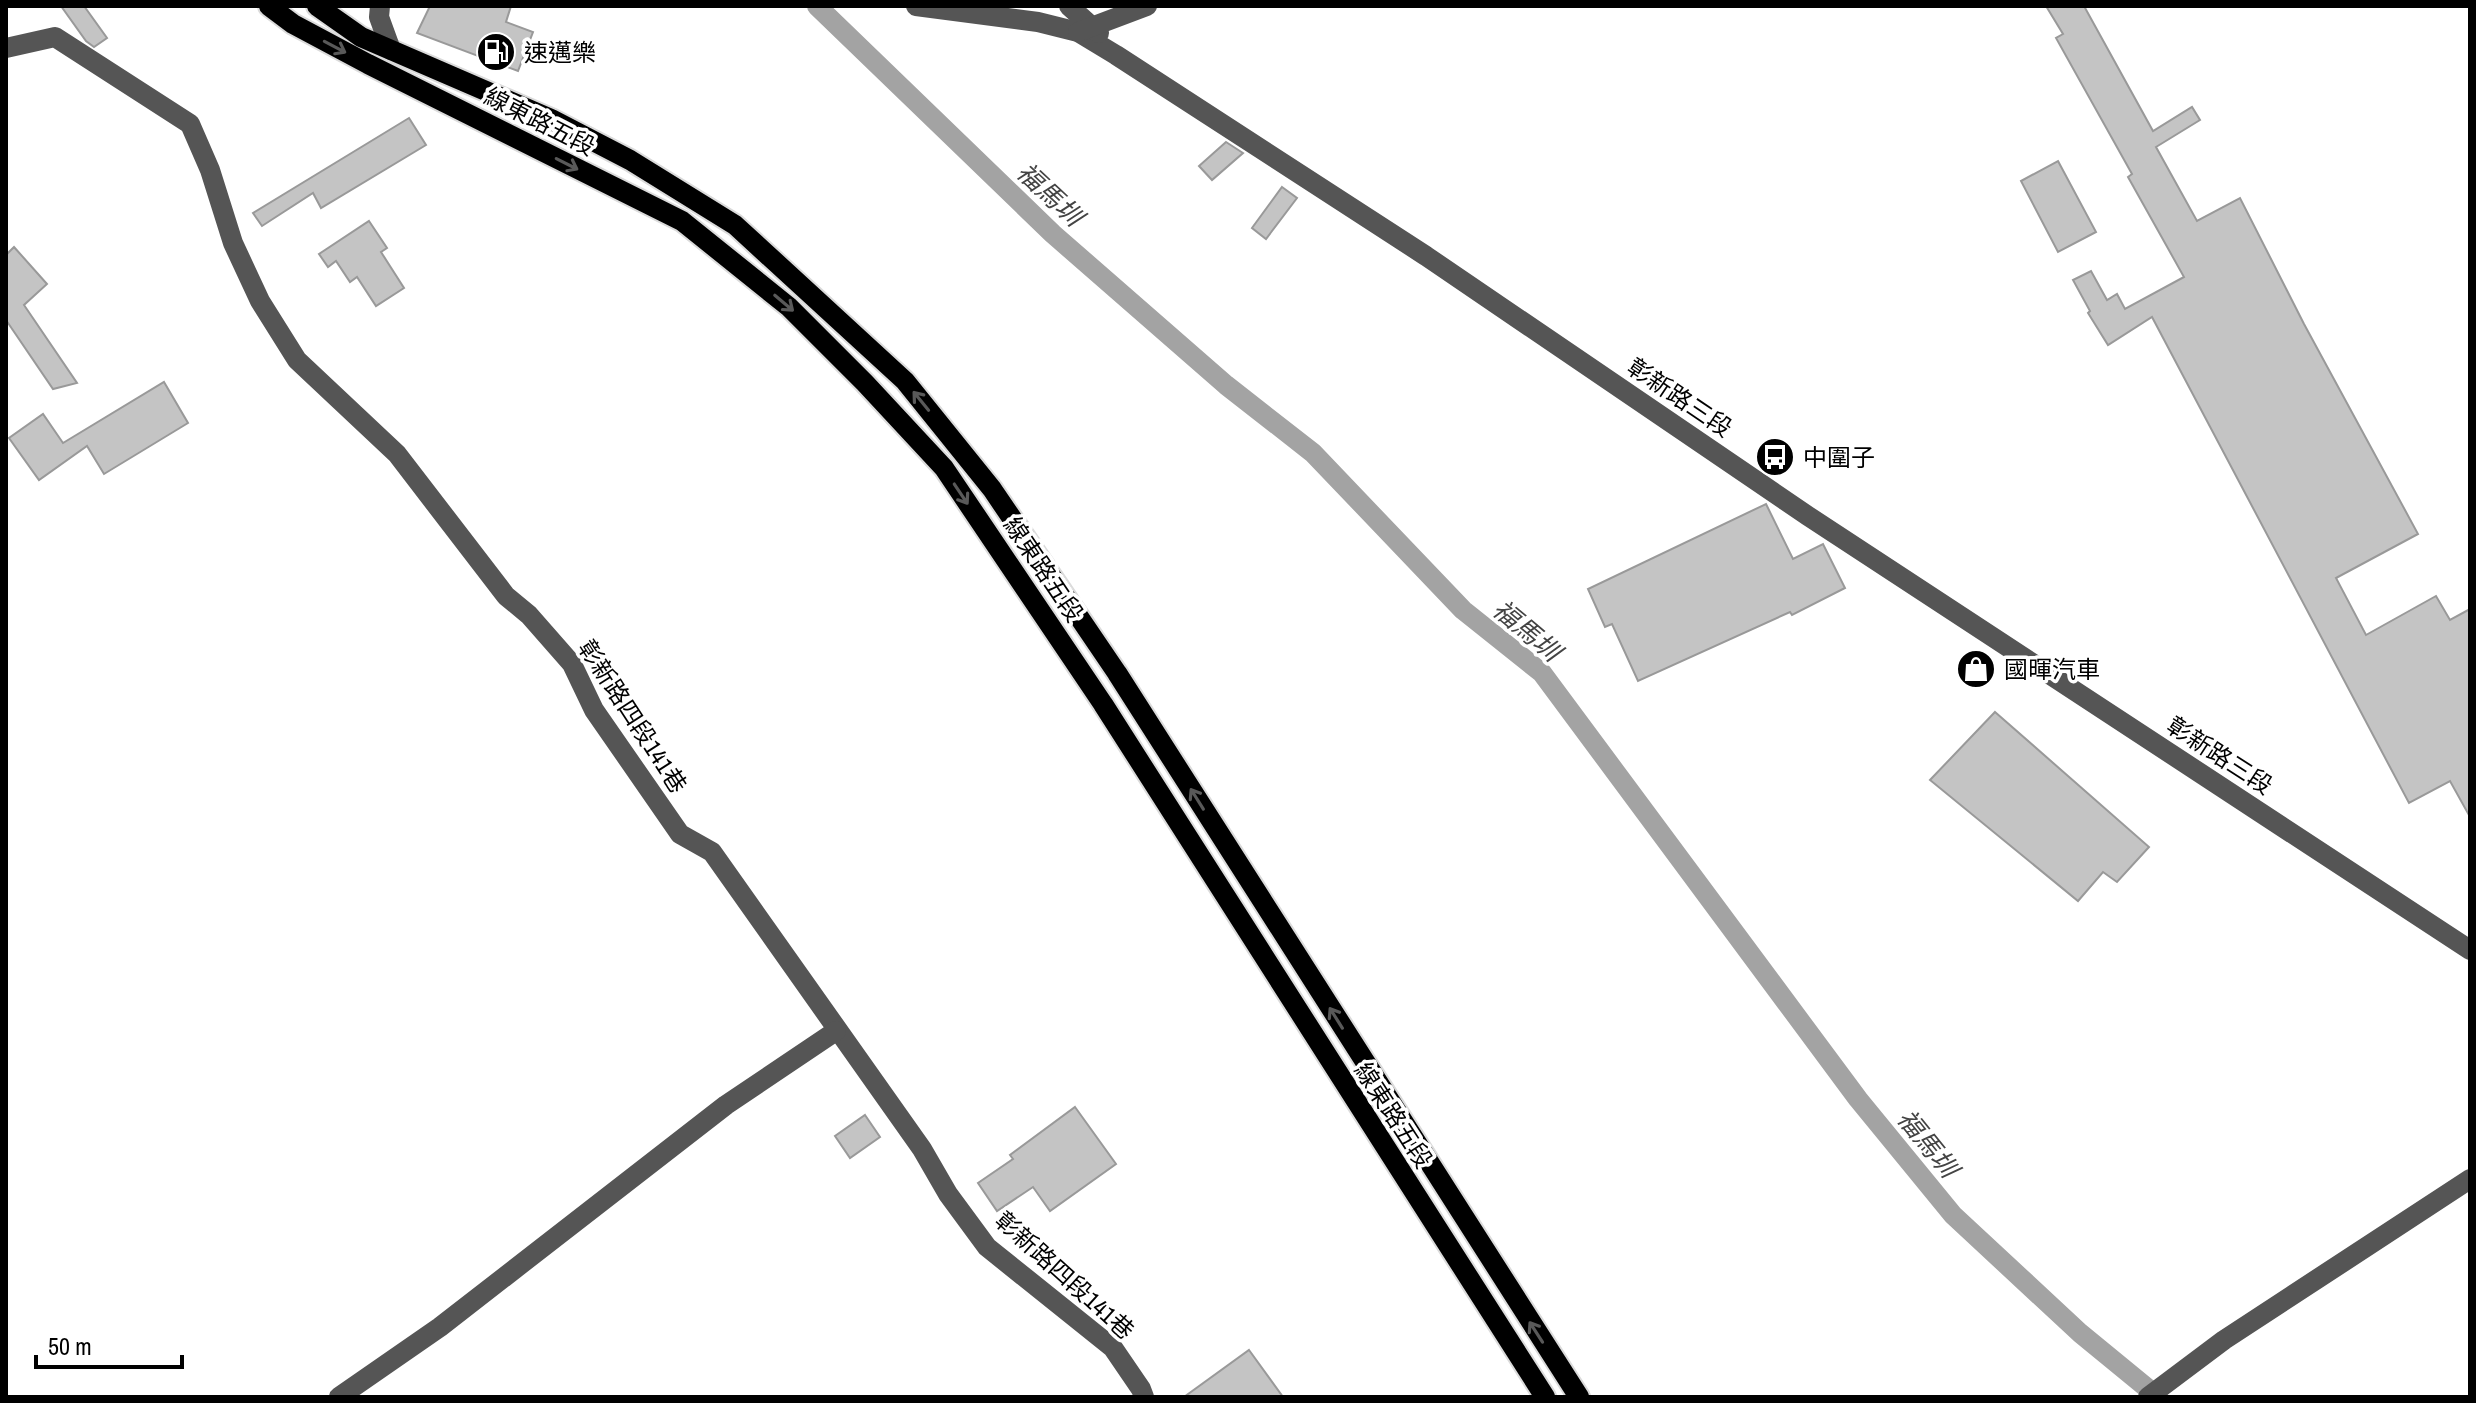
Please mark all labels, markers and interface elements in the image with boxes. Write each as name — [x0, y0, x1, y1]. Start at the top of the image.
fuel station icon: 速邁樂 — [475, 31, 517, 73]
place label: 速邁樂 — [524, 36, 596, 68]
one-way arrow — [323, 39, 346, 55]
street label: 線東路五段 — [479, 80, 601, 162]
water label: 福馬圳 — [1010, 155, 1093, 236]
one-way arrow — [554, 157, 578, 172]
one-way arrow — [774, 294, 794, 312]
street label: 彰新路三段 — [1621, 350, 1739, 444]
one-way arrow — [912, 391, 930, 412]
bus stop icon: 中圍子 — [1754, 436, 1796, 478]
place label: 中圍子 — [1803, 441, 1875, 473]
one-way arrow — [953, 482, 969, 504]
street label: 線東路五段 — [997, 510, 1091, 628]
water label: 福馬圳 — [1486, 592, 1571, 671]
street label: 彰新路四段141巷 — [571, 633, 695, 799]
shop icon: 國暉汽車 — [1955, 648, 1997, 690]
place label: 國暉汽車 — [2004, 653, 2100, 685]
street label: 彰新路三段 — [2161, 709, 2279, 801]
one-way arrow — [1188, 788, 1205, 810]
one-way arrow — [1328, 1007, 1344, 1030]
street label: 線東路五段 — [1348, 1056, 1440, 1174]
water label: 福馬圳 — [1890, 1102, 1969, 1187]
street label: 彰新路四段141巷 — [989, 1204, 1141, 1346]
scale bar — [36, 1319, 182, 1369]
one-way arrow — [1528, 1321, 1544, 1343]
text: 50 m — [48, 1330, 92, 1362]

